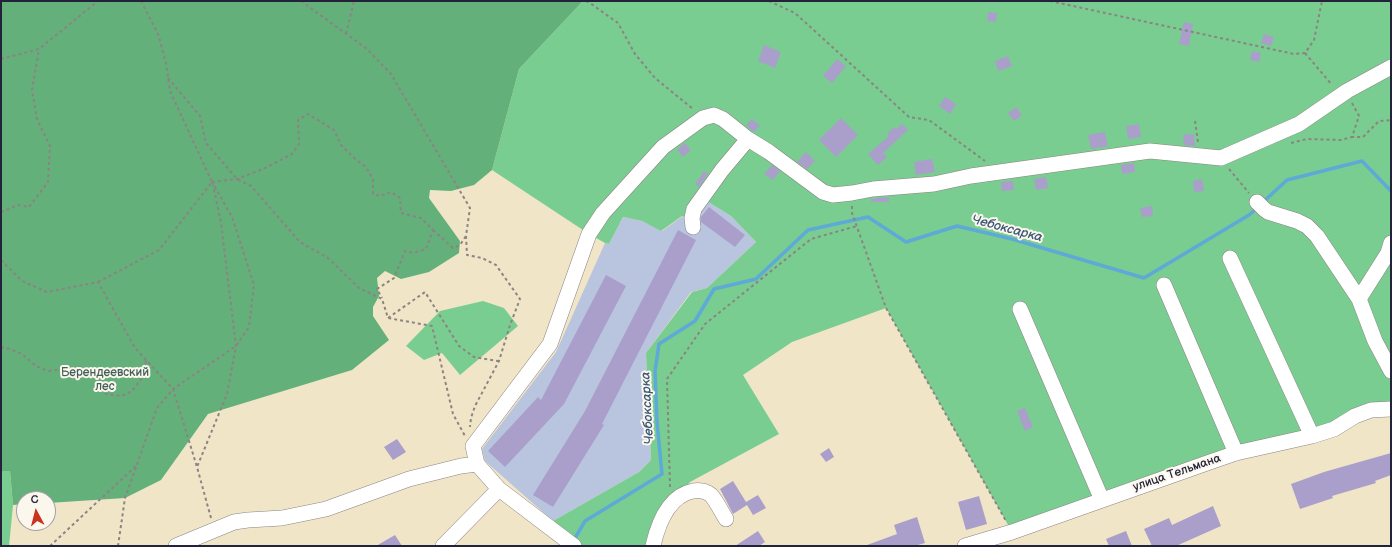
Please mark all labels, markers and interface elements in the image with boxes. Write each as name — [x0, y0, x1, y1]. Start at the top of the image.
water label: Чебоксарка — [970, 212, 1044, 246]
park label: Берендеевский лес — [61, 366, 149, 394]
water label: Чебоксарка — [638, 371, 658, 445]
street label: улица Тельмана — [1131, 451, 1223, 495]
north arrow — [16, 491, 56, 531]
text: С — [30, 493, 39, 507]

